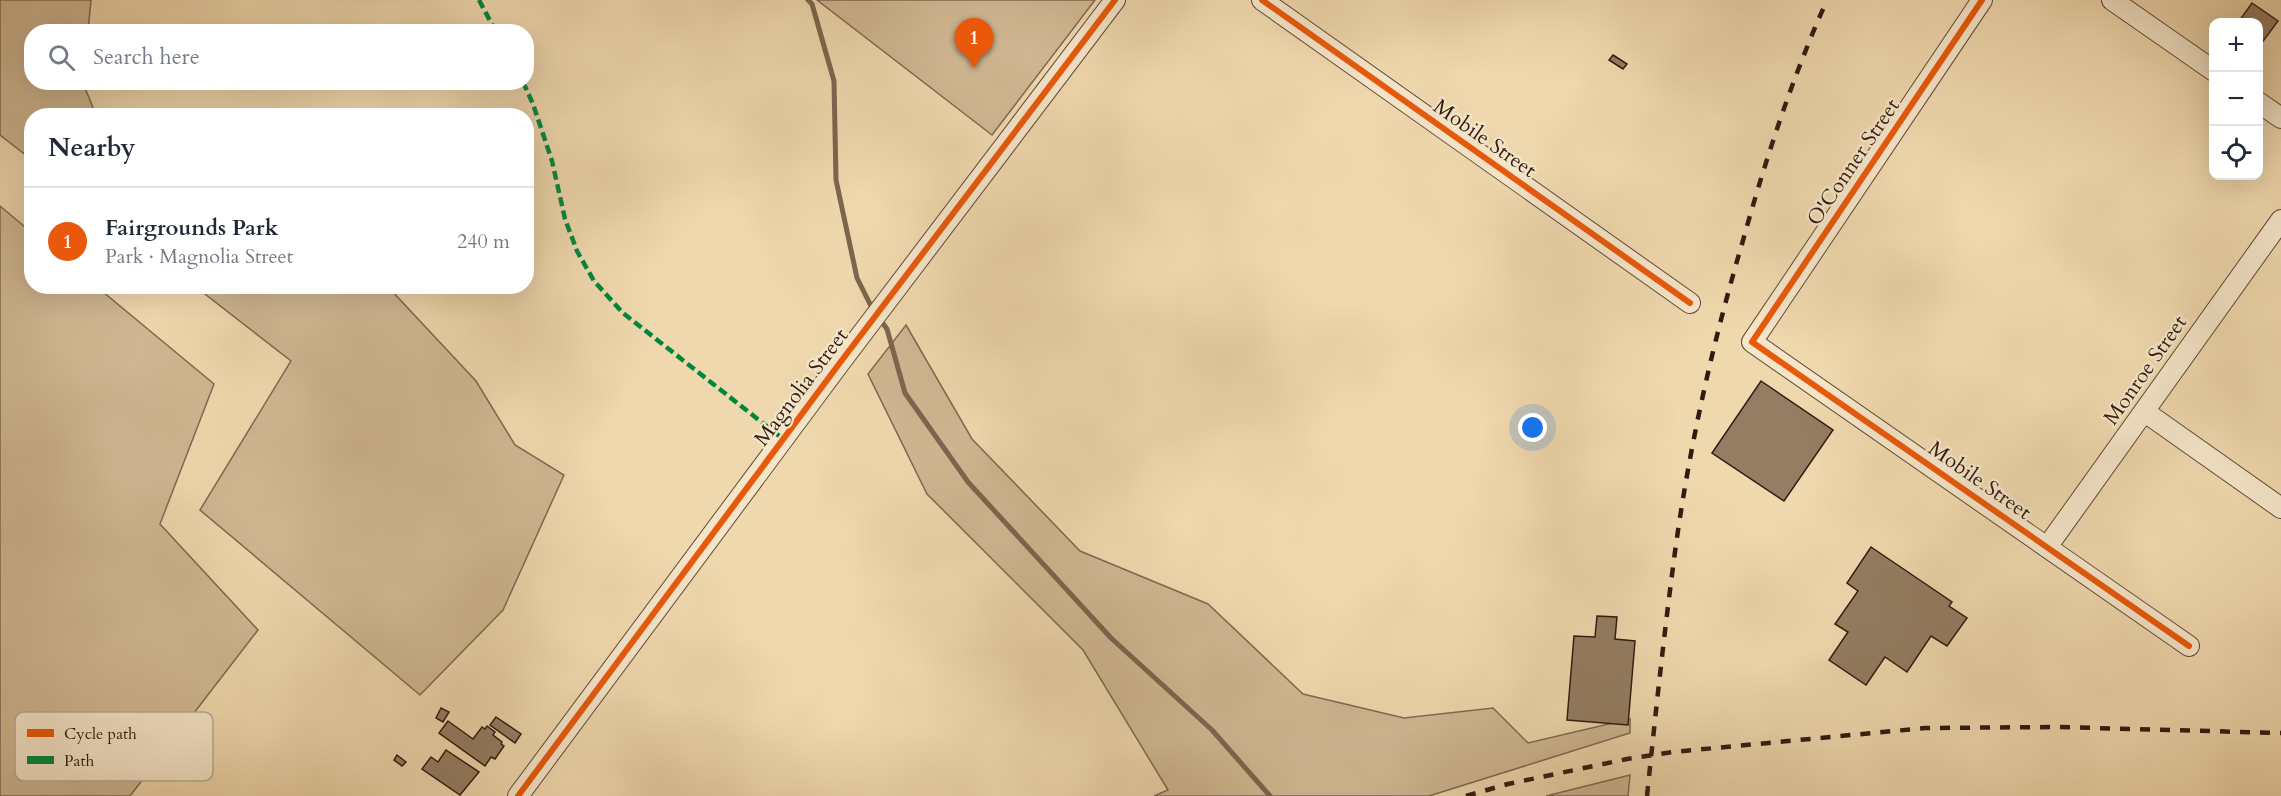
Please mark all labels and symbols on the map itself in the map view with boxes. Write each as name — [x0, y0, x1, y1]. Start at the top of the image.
pin: 1 — [954, 19, 994, 68]
street label: Mobile Street — [1428, 92, 1542, 185]
street label: O'Conner Street — [1800, 93, 1907, 232]
street label: Monroe Street — [2097, 309, 2194, 431]
street label: Magnolia Street — [748, 322, 855, 452]
your location — [1518, 413, 1547, 442]
street label: Mobile Street — [1923, 434, 2037, 527]
legend — [15, 712, 213, 781]
text: Cycle path — [64, 723, 137, 745]
text: Path — [64, 750, 94, 772]

